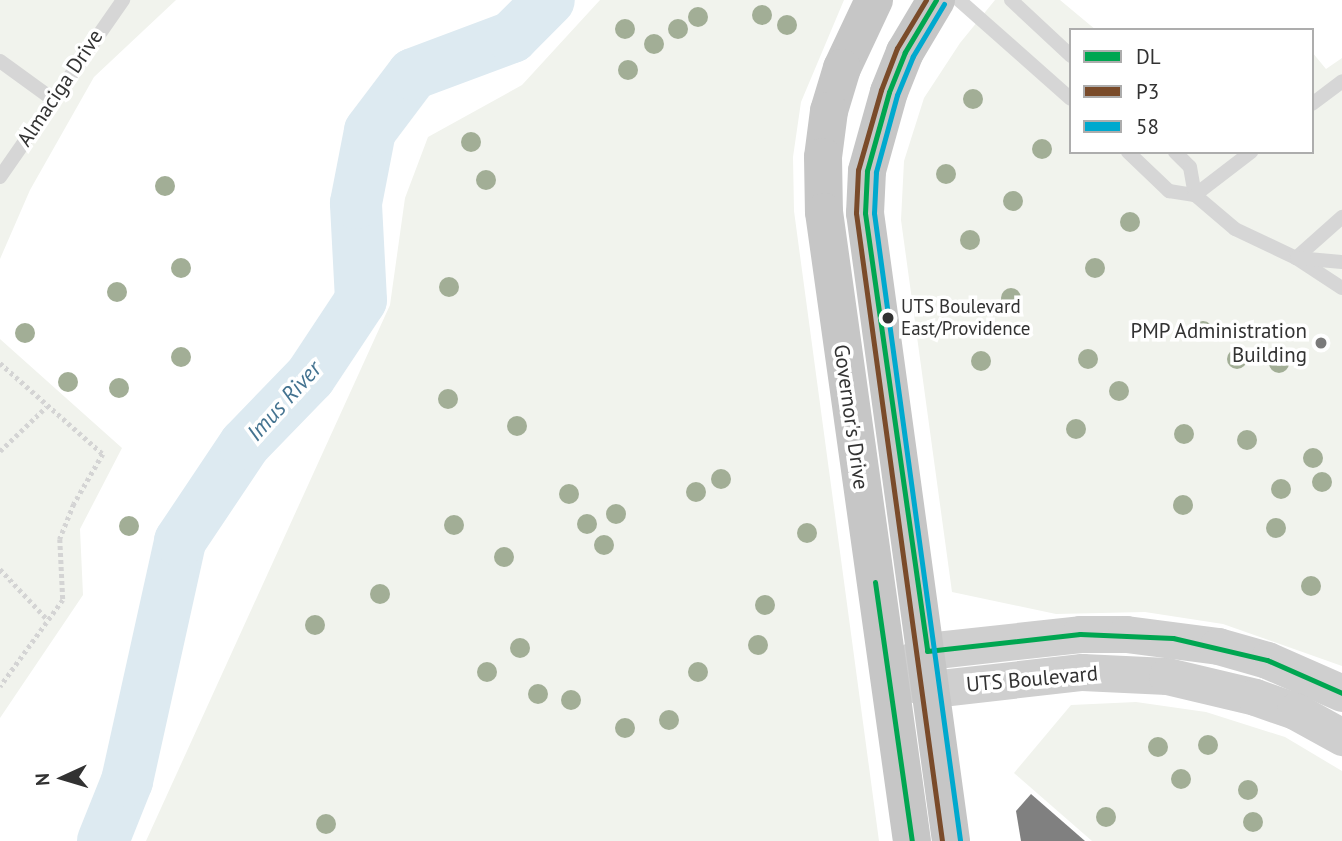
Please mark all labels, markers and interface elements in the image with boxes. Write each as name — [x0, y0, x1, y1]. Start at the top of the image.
street label: Almaciga Drive — [12, 25, 108, 151]
legend — [1069, 28, 1314, 154]
text: DL — [1136, 43, 1161, 70]
text: P3 — [1136, 78, 1159, 105]
text: 58 — [1136, 113, 1159, 140]
place label: UTS Boulevard East/Providence — [901, 296, 1030, 340]
marker: UTS Boulevard East/Providence — [881, 311, 895, 325]
place label: PMP Administration Building — [1129, 318, 1307, 368]
marker: PMP Administration Building — [1313, 335, 1329, 351]
street label: Governor's Drive — [828, 343, 874, 491]
water label: Imus River — [241, 355, 327, 447]
street label: UTS Boulevard — [965, 661, 1099, 697]
north arrow — [28, 743, 98, 813]
text: N — [30, 772, 54, 787]

